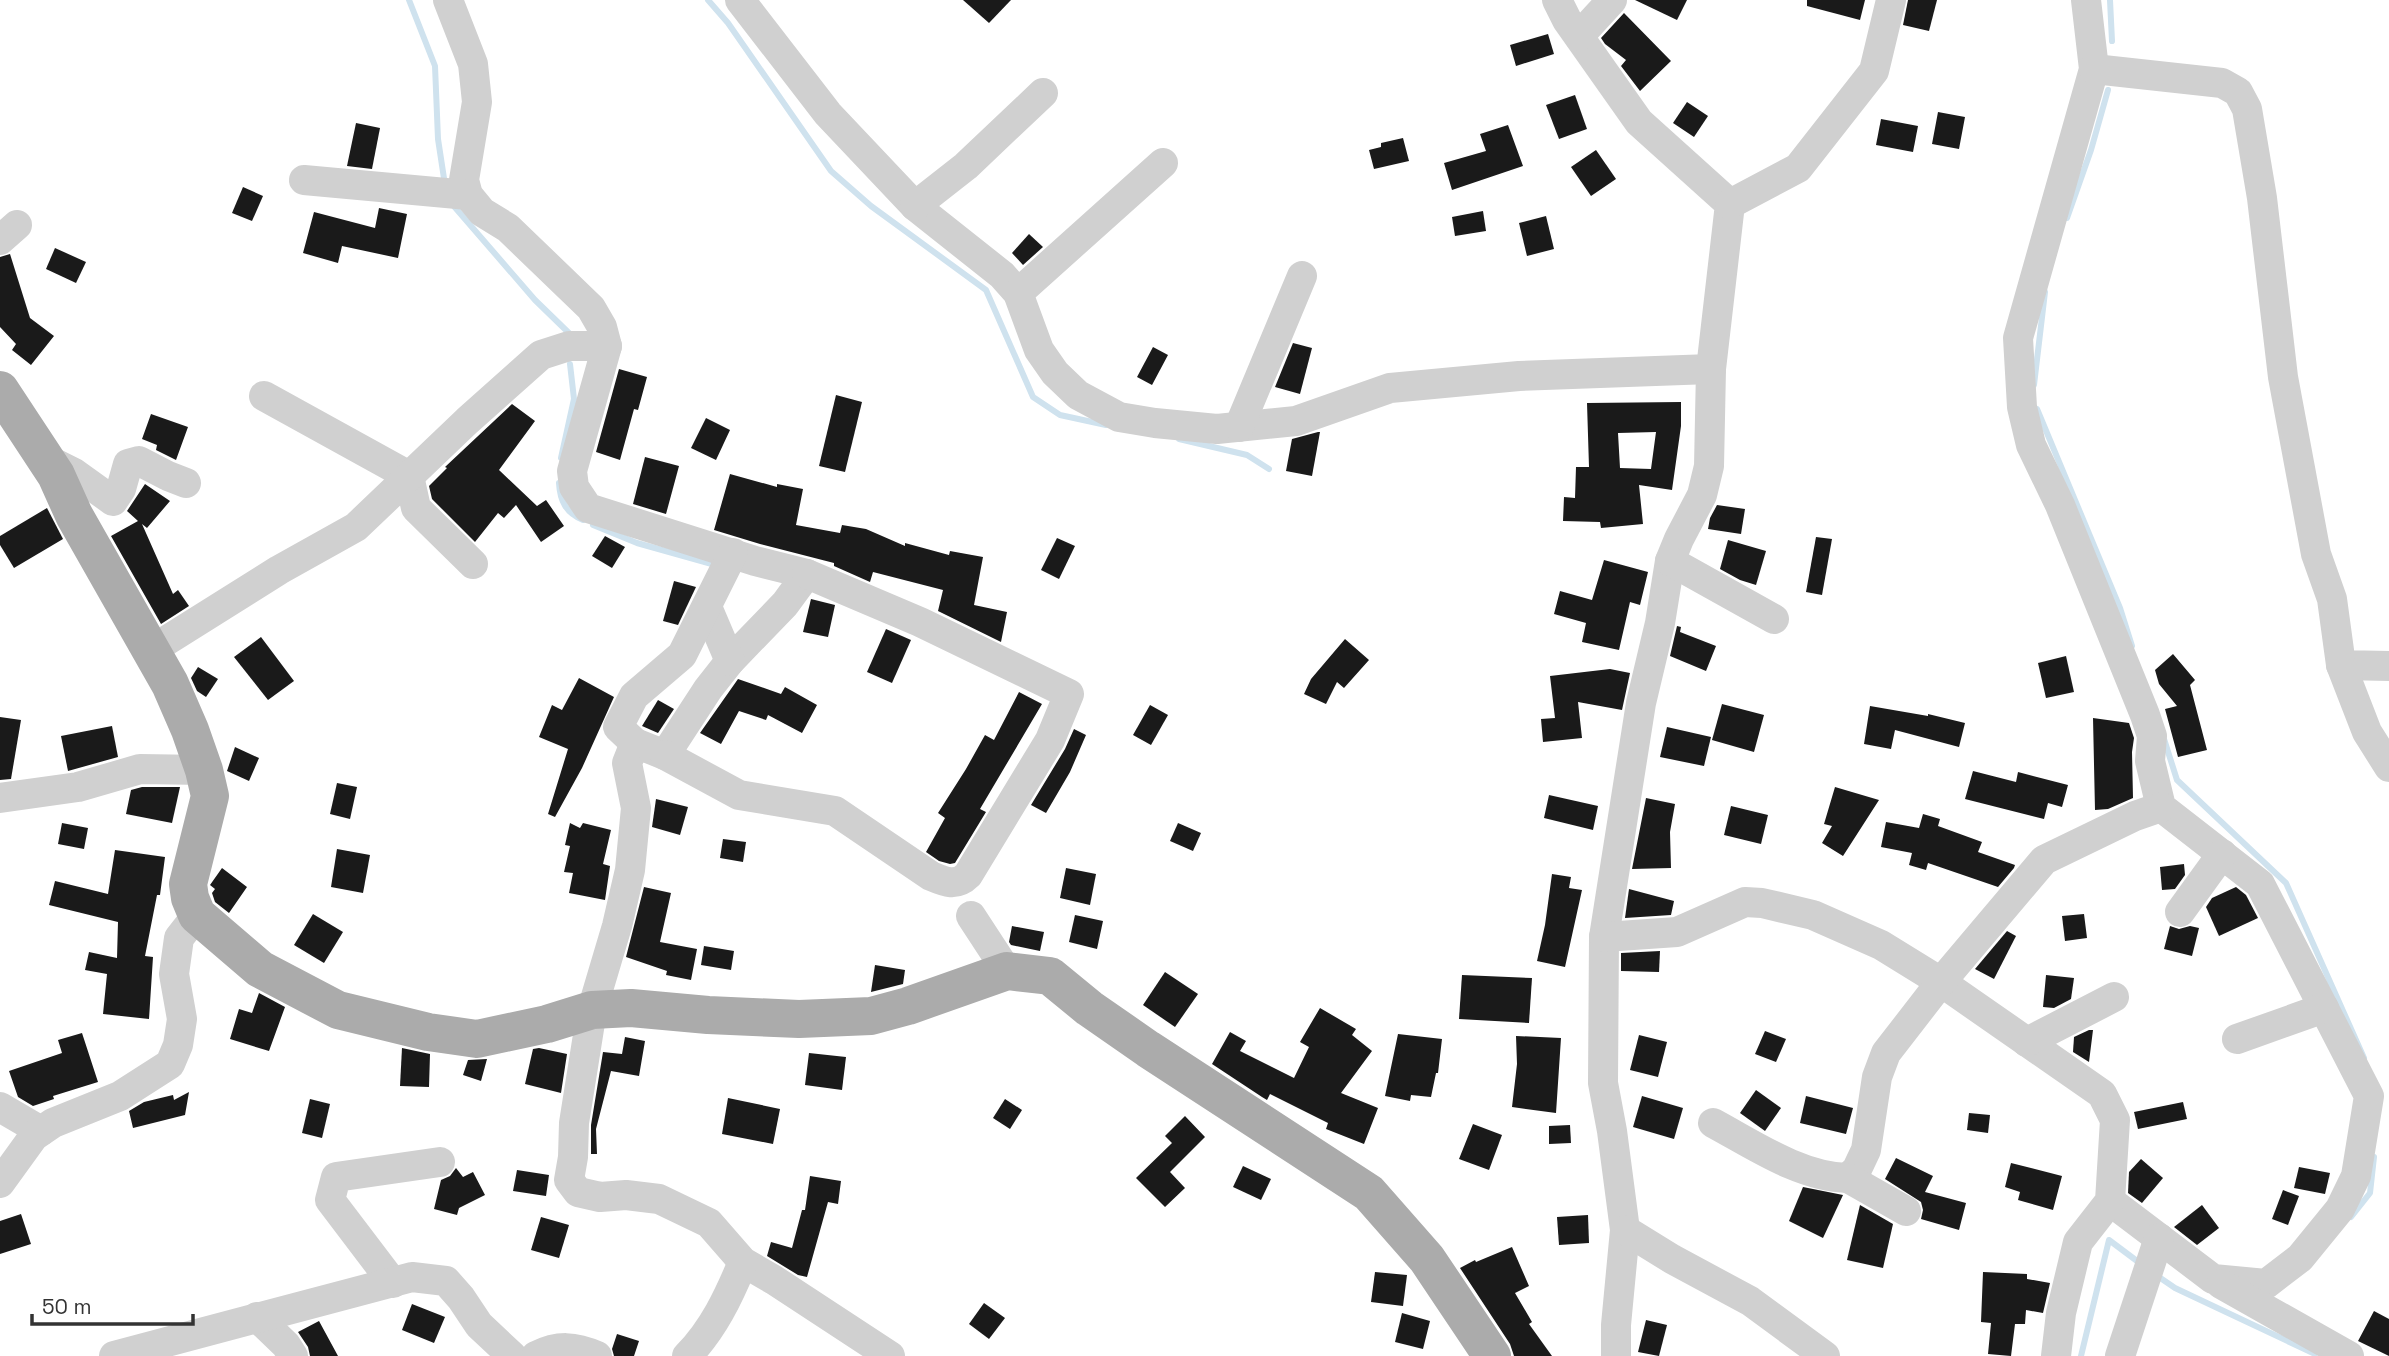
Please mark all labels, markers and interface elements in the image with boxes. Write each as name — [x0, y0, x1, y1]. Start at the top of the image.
scale bar — [32, 1282, 192, 1326]
text: 50 m — [42, 1293, 92, 1320]

